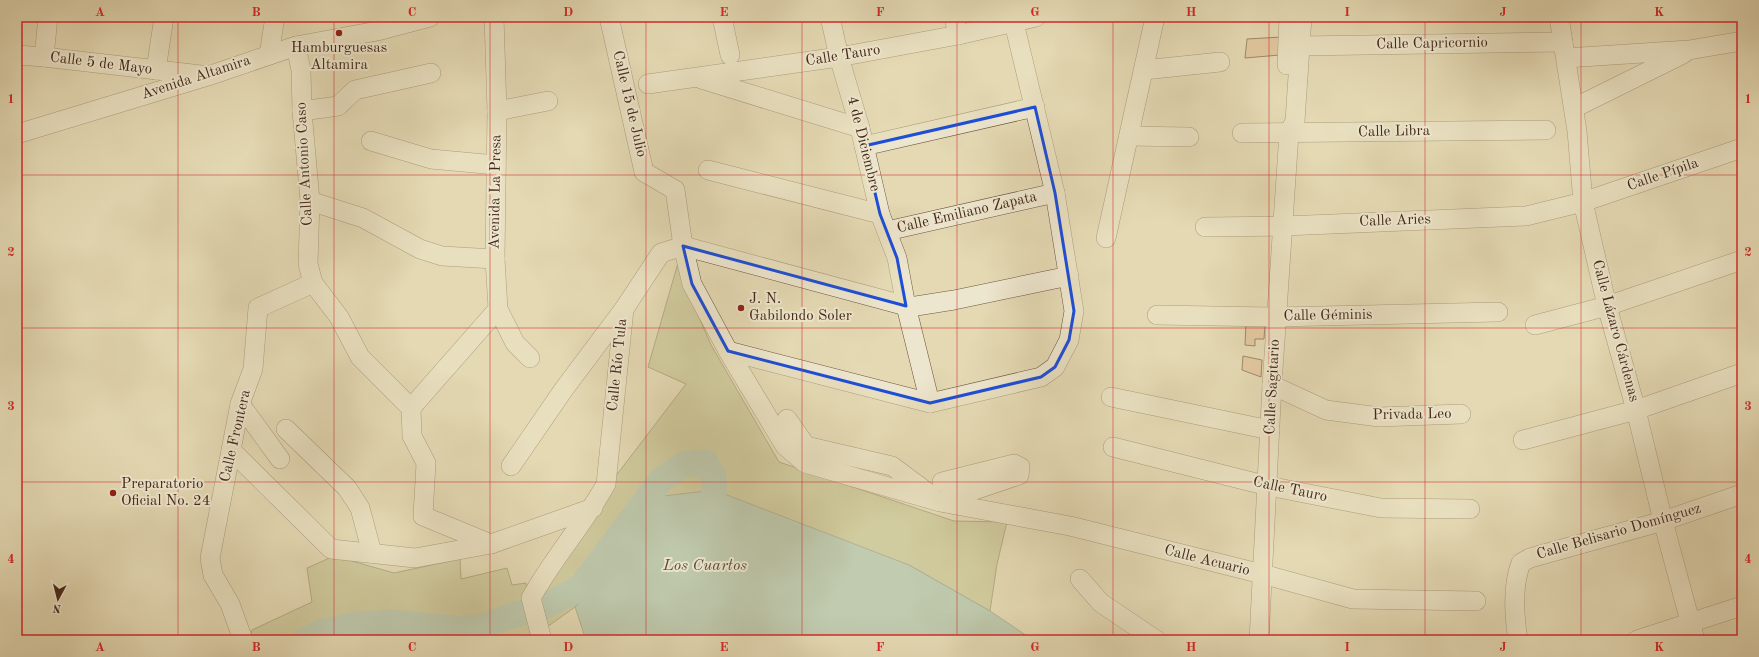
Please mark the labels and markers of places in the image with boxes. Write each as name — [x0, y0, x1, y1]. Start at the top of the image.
marker: Hamburguesas Altamira — [334, 28, 344, 38]
place label: Hamburguesas Altamira — [291, 41, 387, 73]
place label: J. N. Gabilondo Soler — [749, 292, 852, 324]
marker: J. N. Gabilondo Soler — [736, 303, 746, 313]
place label: Preparatorio Oficial No. 24 — [121, 477, 211, 509]
marker: Preparatorio Oficial No. 24 — [108, 488, 118, 498]

